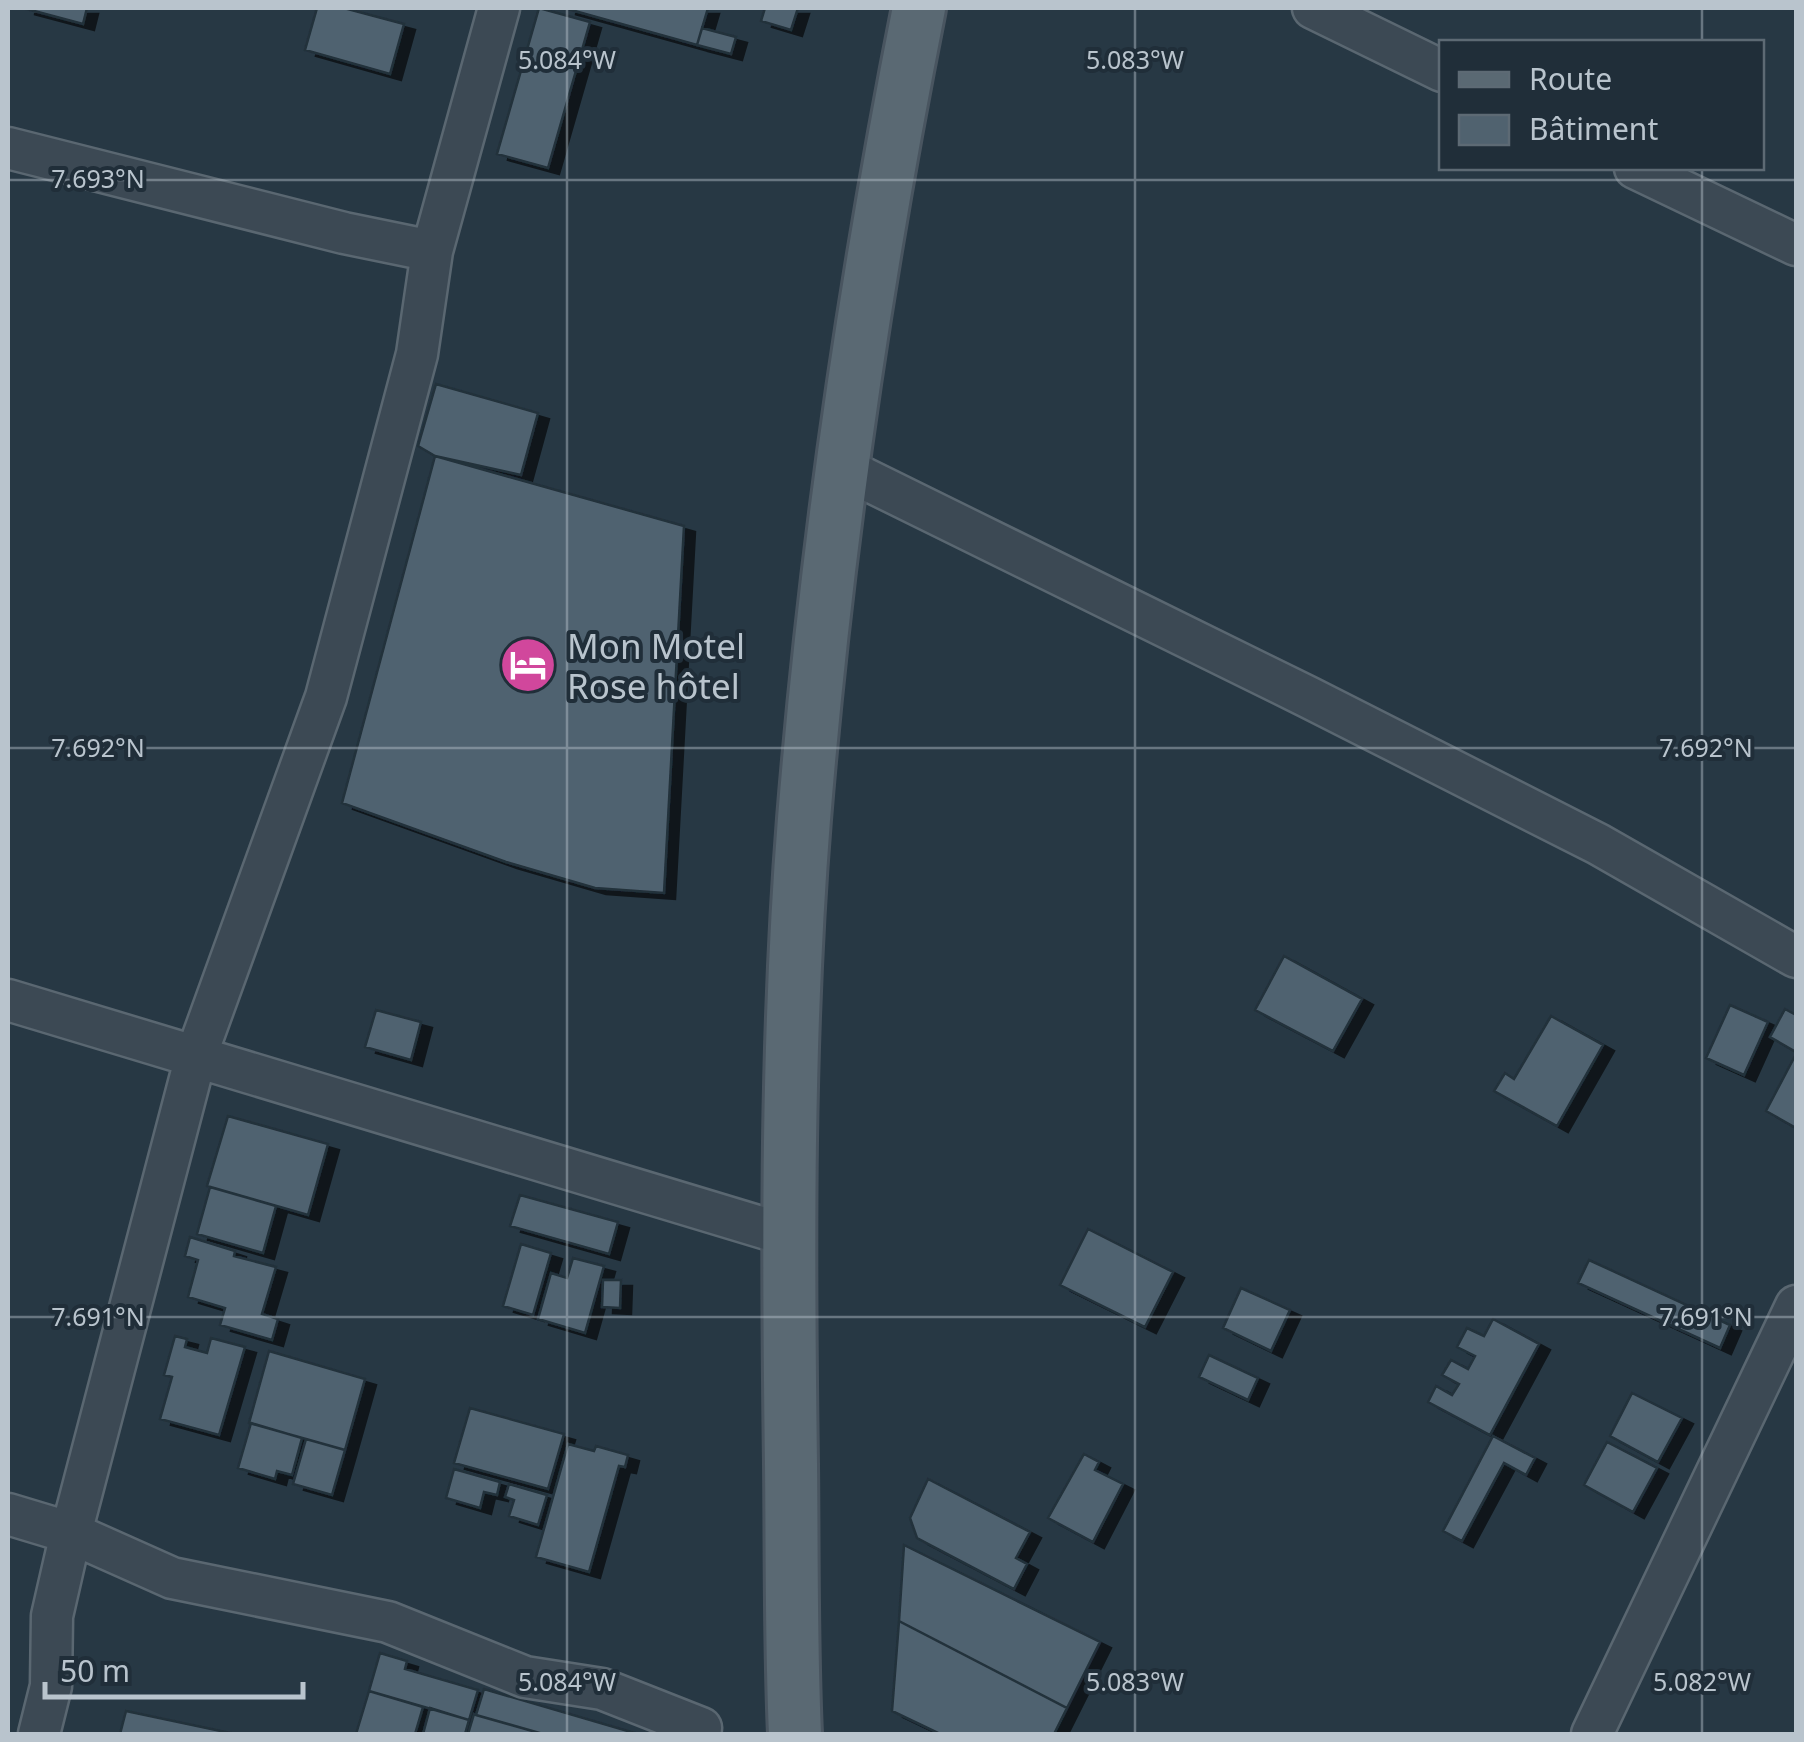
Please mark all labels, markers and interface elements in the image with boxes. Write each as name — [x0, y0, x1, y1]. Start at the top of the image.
legend — [1439, 40, 1764, 170]
text: 5.084°W — [518, 42, 616, 76]
text: 5.083°W — [1086, 42, 1184, 76]
text: Route — [1529, 58, 1612, 99]
text: Bâtiment — [1529, 108, 1658, 149]
text: 7.693°N — [51, 161, 145, 195]
place label: Mon Motel Rose hôtel — [567, 622, 745, 709]
hotel icon: Mon Motel Rose hôtel — [498, 635, 558, 695]
text: 7.692°N — [51, 730, 145, 764]
text: 7.692°N — [1659, 730, 1753, 764]
text: 7.691°N — [51, 1299, 145, 1333]
text: 7.691°N — [1659, 1299, 1753, 1333]
scale bar — [45, 1637, 302, 1699]
text: 50 m — [60, 1650, 130, 1691]
text: 5.084°W — [518, 1664, 616, 1698]
text: 5.083°W — [1086, 1664, 1184, 1698]
text: 5.082°W — [1653, 1664, 1751, 1698]

